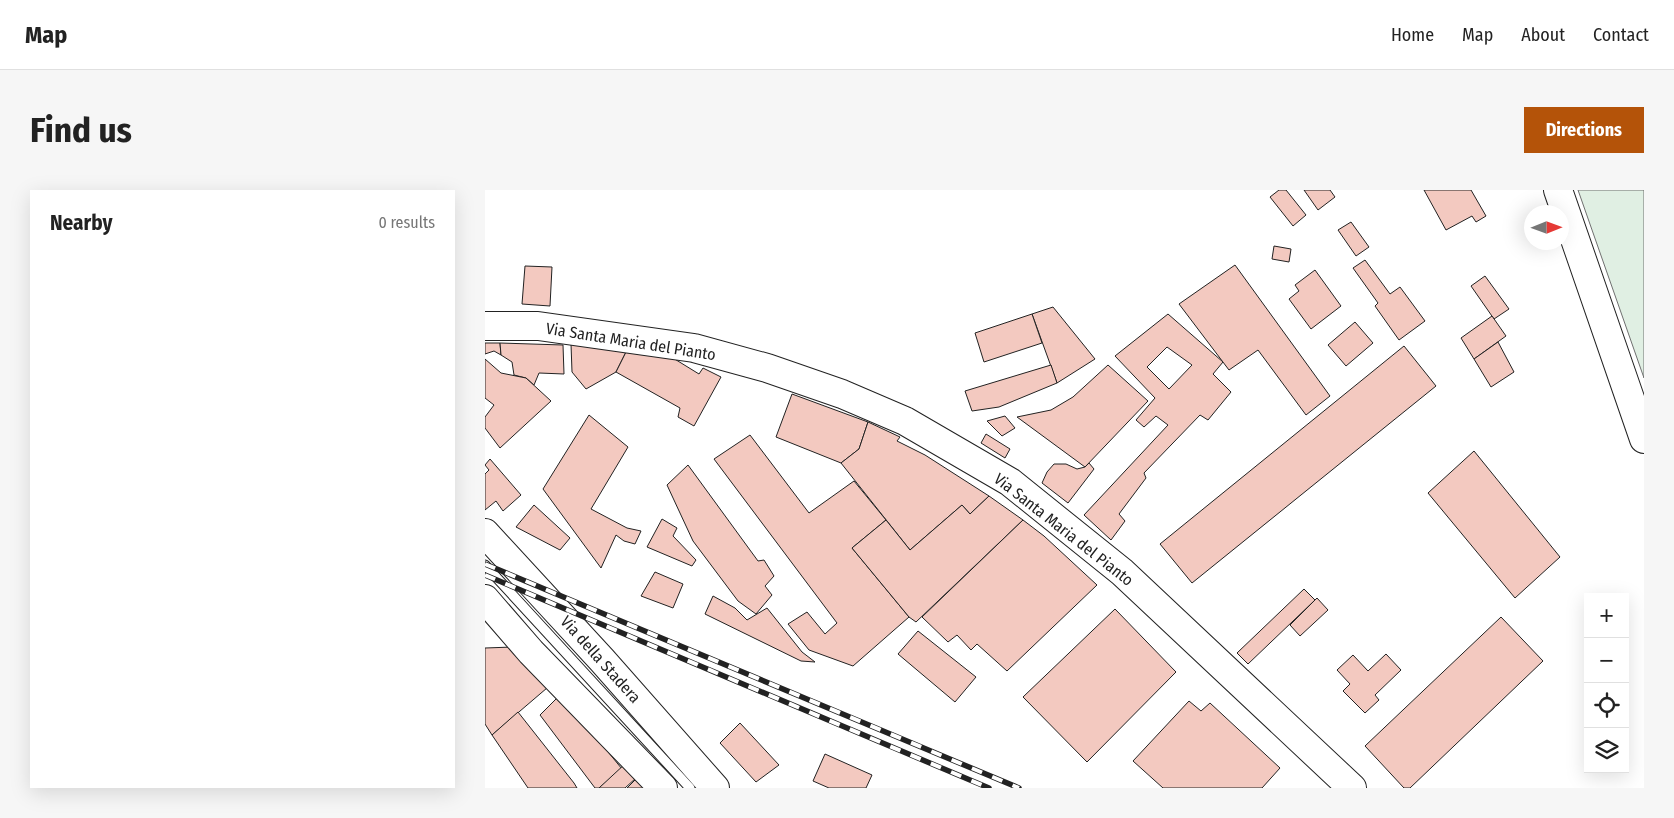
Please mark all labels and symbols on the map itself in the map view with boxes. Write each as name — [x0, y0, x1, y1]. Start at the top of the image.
north arrow — [1524, 205, 1569, 250]
street label: Via Santa Maria del Pianto — [545, 319, 717, 364]
street label: Via Santa Maria del Pianto — [990, 469, 1137, 590]
street label: Via della Stadera — [557, 612, 645, 707]

